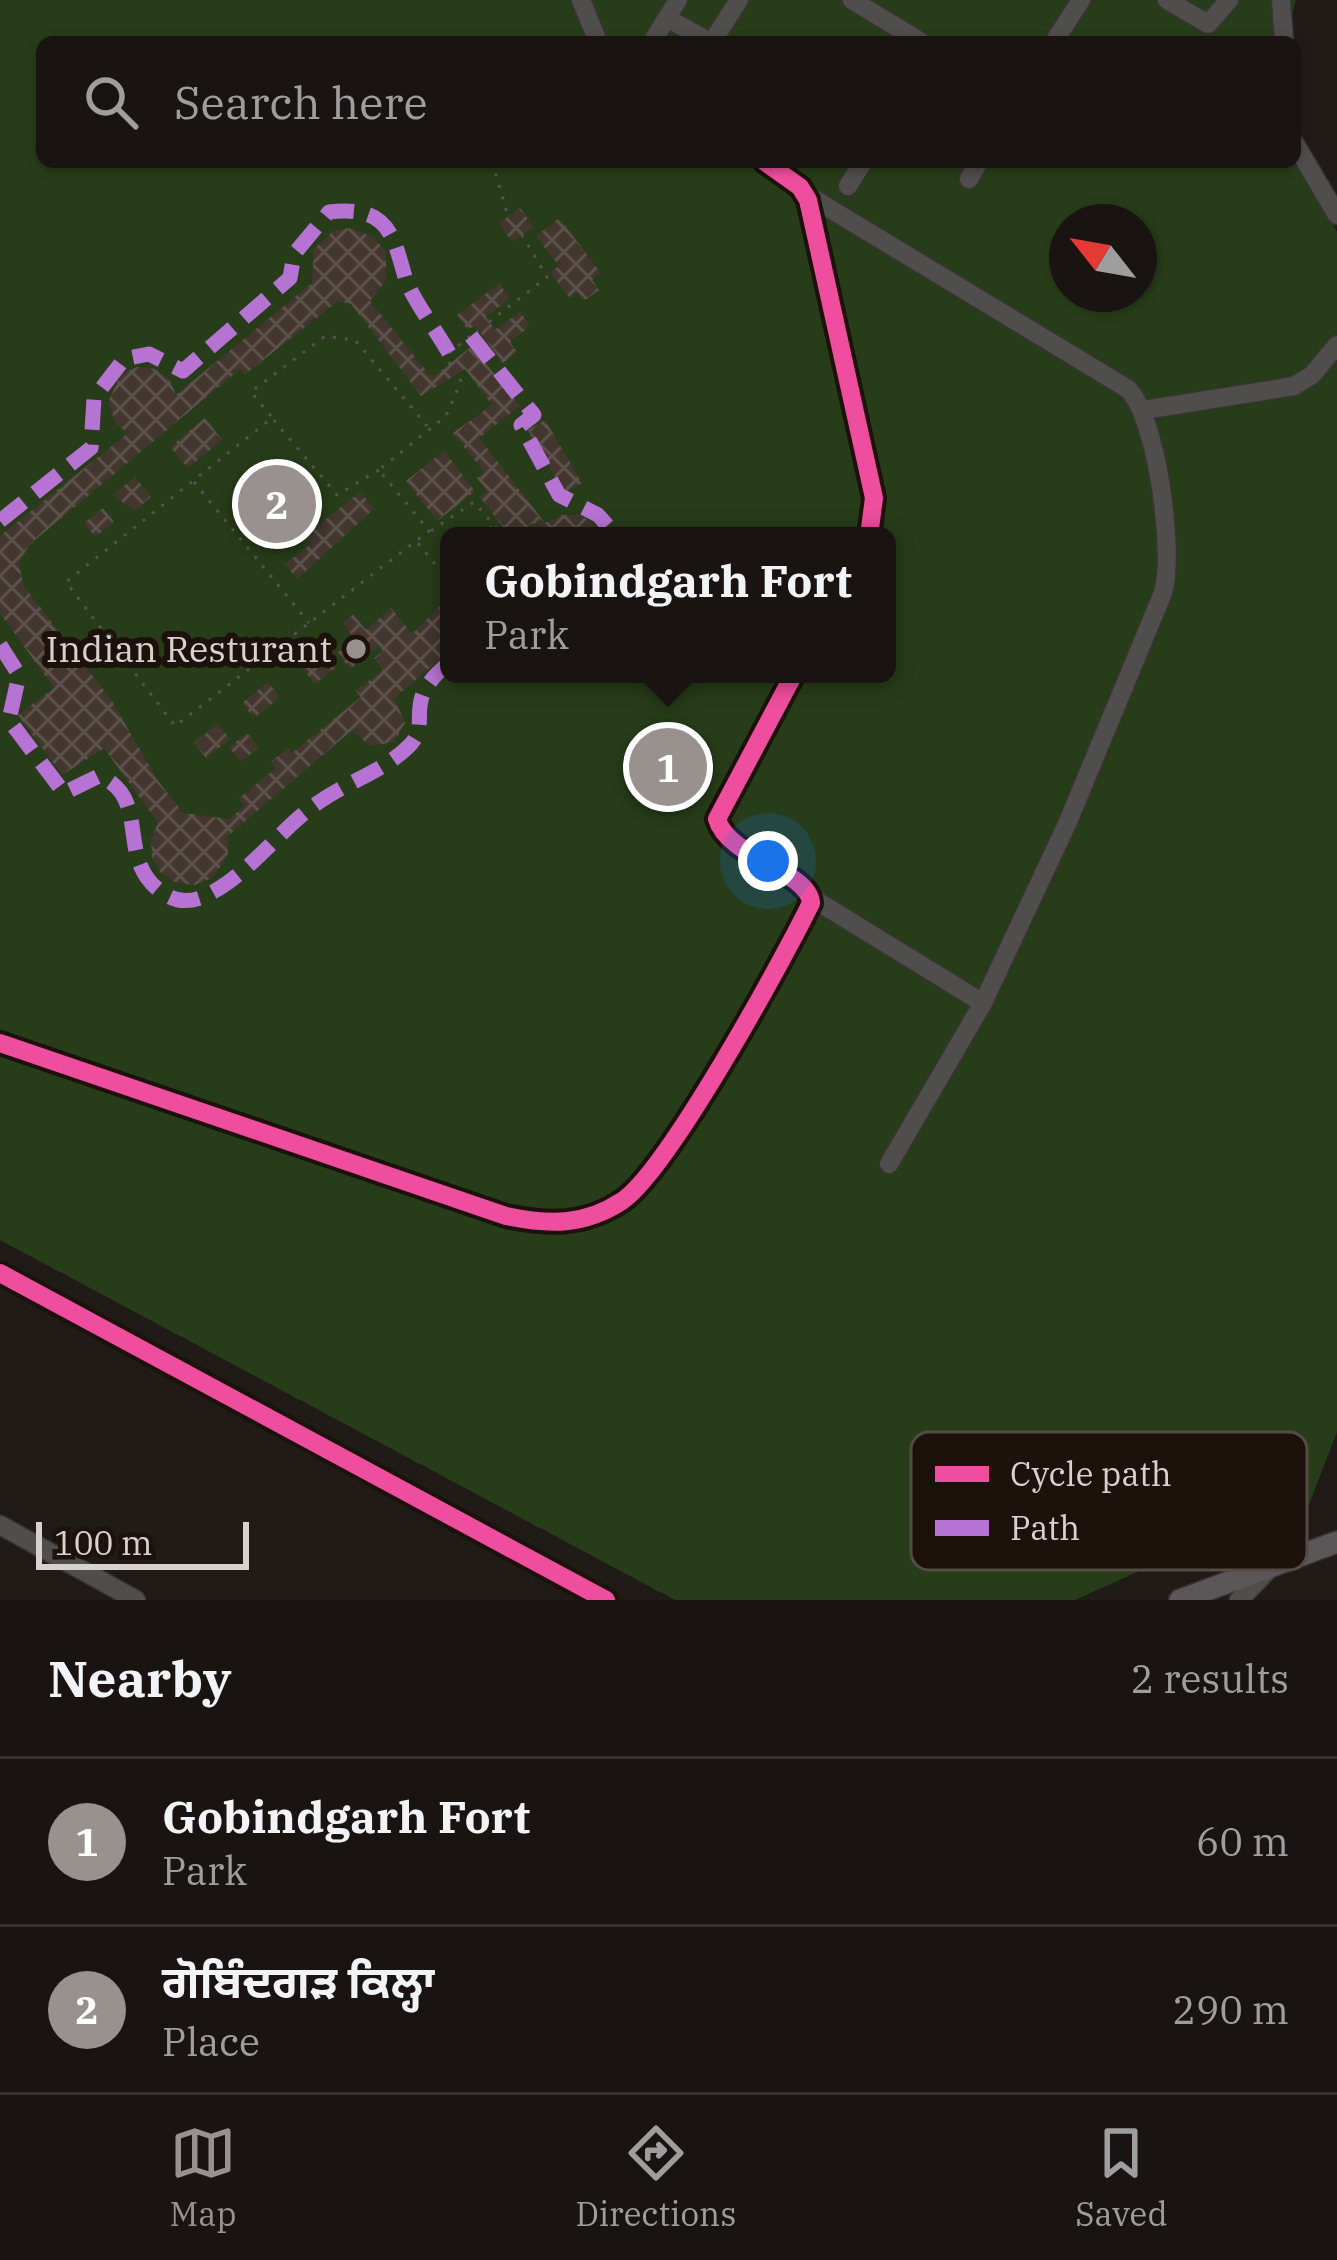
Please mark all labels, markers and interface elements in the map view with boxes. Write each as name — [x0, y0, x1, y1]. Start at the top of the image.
search box — [36, 36, 1301, 168]
icon: search — [78, 69, 144, 135]
text: Search here — [174, 73, 428, 131]
north arrow — [1049, 204, 1157, 312]
pin: 2 — [238, 459, 316, 549]
popup — [440, 527, 896, 683]
text: Gobindgarh Fort — [484, 551, 852, 609]
text: Park — [484, 609, 569, 660]
place label: Indian Resturant — [46, 625, 332, 672]
marker: Indian Resturant — [343, 636, 369, 662]
pin: 1 — [629, 722, 707, 812]
your location — [738, 831, 798, 891]
legend — [911, 1432, 1307, 1570]
text: Cycle path — [1010, 1452, 1171, 1495]
text: Path — [1010, 1506, 1080, 1549]
scale bar — [36, 1516, 249, 1569]
text: 100 m — [54, 1521, 153, 1564]
text: Nearby — [48, 1645, 232, 1711]
text: 2 results — [1131, 1653, 1289, 1704]
text: Gobindgarh Fort — [162, 1787, 530, 1845]
text: 1 — [75, 1816, 99, 1867]
text: 60 m — [1196, 1816, 1289, 1867]
text: Park — [162, 1845, 247, 1896]
text: ਗੋਬਿੰਦਗੜ ਕਿਲ੍ਹਾ — [162, 1952, 435, 2010]
text: 2 — [75, 1984, 99, 2035]
text: 290 m — [1173, 1984, 1289, 2035]
text: Place — [162, 2016, 260, 2067]
tab: Map — [169, 2120, 236, 2235]
tab: Directions — [575, 2120, 736, 2235]
tab: Saved — [1075, 2120, 1168, 2235]

